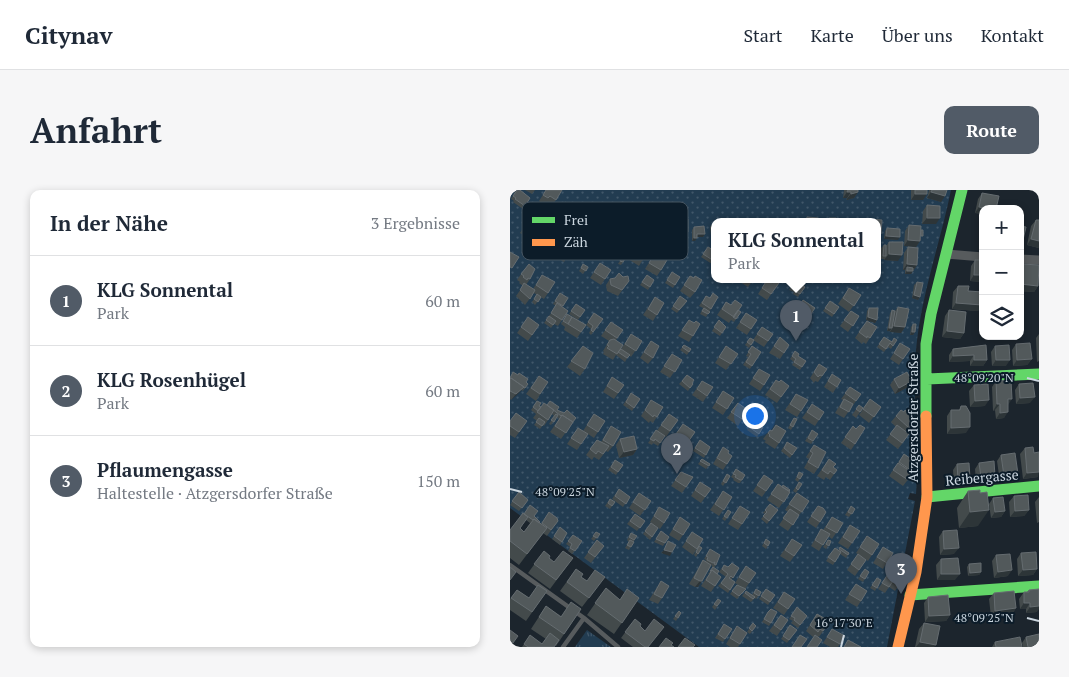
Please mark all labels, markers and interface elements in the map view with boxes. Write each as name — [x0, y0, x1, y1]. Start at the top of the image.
text: Citynav — [25, 19, 112, 51]
text: Start — [743, 23, 782, 47]
text: Karte — [810, 23, 854, 47]
text: Über uns — [882, 23, 953, 47]
text: Kontakt — [981, 23, 1044, 47]
button: Route — [944, 106, 1039, 154]
text: Anfahrt — [30, 107, 162, 153]
legend — [522, 202, 688, 260]
map controls — [979, 205, 1024, 340]
button: + — [979, 205, 1024, 250]
text: In der Nähe — [50, 209, 168, 237]
text: Frei — [564, 210, 588, 229]
text: 3 Ergebnisse — [371, 212, 460, 234]
popup — [711, 218, 881, 283]
text: KLG Sonnental — [728, 227, 864, 252]
text: Zäh — [564, 232, 588, 251]
button: − — [979, 250, 1024, 295]
text: Park — [728, 252, 760, 274]
text: KLG Sonnental — [97, 277, 233, 302]
text: 1 — [61, 290, 71, 312]
text: 60 m — [425, 290, 460, 312]
button: layers — [979, 295, 1024, 340]
pin: 1 — [780, 300, 812, 341]
text: Park — [97, 302, 129, 324]
street label: Atzgersdorfer Straße — [903, 354, 922, 482]
text: KLG Rosenhügel — [97, 367, 246, 392]
text: 48°09'20"N — [954, 370, 1014, 385]
text: 2 — [61, 380, 71, 402]
text: 60 m — [425, 380, 460, 402]
text: Park — [97, 392, 129, 414]
your location — [742, 403, 768, 429]
pin: 2 — [661, 433, 693, 474]
text: Pflaumengasse — [97, 457, 233, 482]
street label: Reibergasse — [945, 464, 1019, 490]
text: 3 — [61, 470, 71, 492]
text: 150 m — [417, 470, 460, 492]
text: Haltestelle · Atzgersdorfer Straße — [97, 482, 333, 504]
text: 48°09'25"N — [535, 484, 595, 499]
pin: 3 — [885, 553, 917, 594]
text: 48°09'25"N — [954, 610, 1014, 625]
text: 16°17'30"E — [815, 615, 873, 630]

